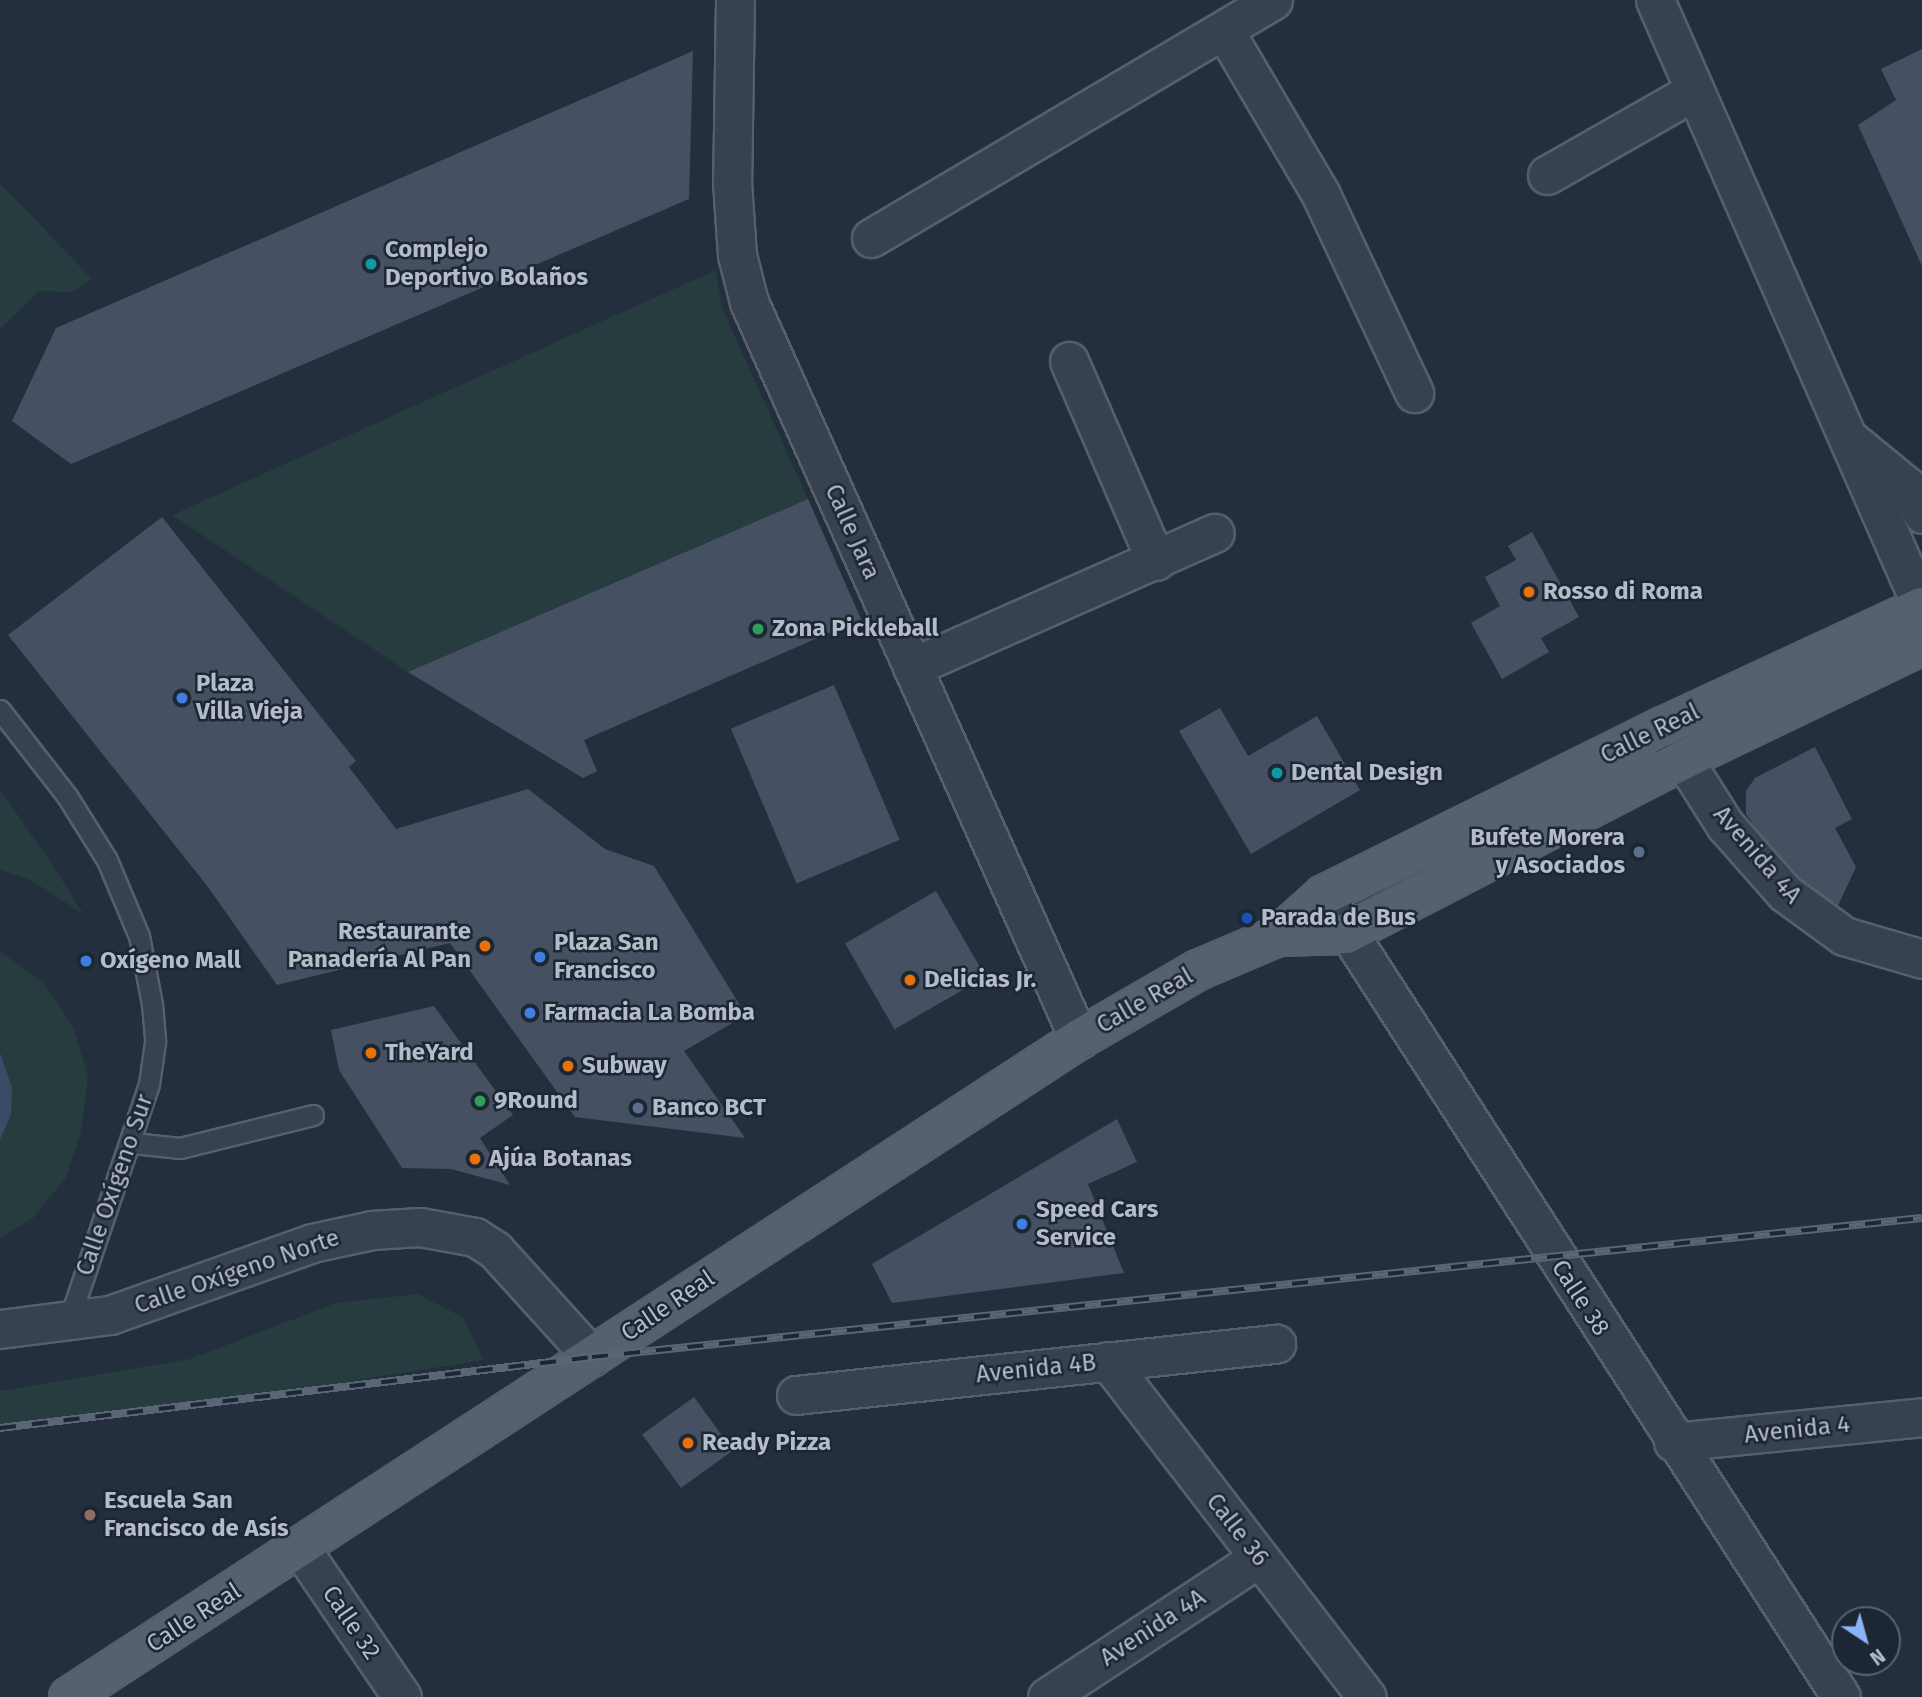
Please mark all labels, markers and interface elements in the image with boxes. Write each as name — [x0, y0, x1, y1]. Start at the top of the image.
place label: Complejo Deportivo Bolaños — [385, 236, 588, 292]
marker: Complejo Deportivo Bolaños — [363, 256, 379, 272]
street label: Calle Jara — [818, 480, 886, 584]
place label: Rosso di Roma — [1543, 578, 1703, 606]
marker: Rosso di Roma — [1521, 584, 1537, 600]
place label: Zona Pickleball — [772, 615, 939, 643]
marker: Zona Pickleball — [750, 621, 766, 637]
place label: Plaza Villa Vieja — [196, 670, 303, 726]
marker: Plaza Villa Vieja — [174, 690, 190, 706]
street label: Calle Real — [1596, 698, 1704, 770]
place label: Dental Design — [1291, 759, 1443, 787]
marker: Dental Design — [1269, 765, 1285, 781]
street label: Avenida 4A — [1707, 800, 1807, 910]
place label: Bufete Morera y Asociados — [1470, 824, 1625, 880]
marker: Bufete Morera y Asociados — [1631, 844, 1647, 860]
place label: Parada de Bus — [1261, 904, 1416, 932]
marker: Parada de Bus — [1239, 910, 1255, 926]
place label: Restaurante Panadería Al Pan — [288, 918, 471, 974]
place label: Plaza San Francisco — [554, 929, 659, 985]
marker: Restaurante Panadería Al Pan — [477, 938, 493, 954]
place label: Oxígeno Mall — [100, 947, 241, 975]
marker: Plaza San Francisco — [532, 949, 548, 965]
marker: Oxígeno Mall — [78, 953, 94, 969]
street label: Calle Real — [1092, 962, 1198, 1040]
place label: Delicias Jr. — [924, 966, 1036, 994]
marker: Delicias Jr. — [902, 972, 918, 988]
place label: Farmacia La Bomba — [544, 999, 755, 1027]
marker: Farmacia La Bomba — [522, 1005, 538, 1021]
place label: TheYard — [385, 1039, 474, 1067]
marker: TheYard — [363, 1045, 379, 1061]
place label: Subway — [582, 1052, 667, 1080]
marker: Subway — [560, 1058, 576, 1074]
place label: 9Round — [494, 1087, 578, 1115]
street label: Calle Oxígeno Sur — [70, 1090, 160, 1280]
marker: 9Round — [472, 1093, 488, 1109]
place label: Banco BCT — [652, 1094, 766, 1122]
marker: Banco BCT — [630, 1100, 646, 1116]
place label: Ajúa Botanas — [489, 1145, 632, 1173]
marker: Ajúa Botanas — [467, 1151, 483, 1167]
place label: Speed Cars Service — [1036, 1196, 1158, 1252]
marker: Speed Cars Service — [1014, 1216, 1030, 1232]
street label: Calle Oxígeno Norte — [131, 1223, 343, 1321]
street label: Calle 38 — [1545, 1255, 1615, 1341]
street label: Calle Real — [616, 1264, 720, 1348]
street label: Avenida 4B — [975, 1348, 1097, 1390]
street label: Avenida 4 — [1743, 1410, 1851, 1450]
place label: Ready Pizza — [702, 1429, 831, 1457]
marker: Ready Pizza — [680, 1435, 696, 1451]
place label: Escuela San Francisco de Asís — [104, 1487, 289, 1543]
street label: Calle 36 — [1200, 1488, 1274, 1572]
marker: Escuela San Francisco de Asís — [82, 1507, 98, 1523]
street label: Calle Real — [142, 1577, 246, 1659]
street label: Calle 32 — [316, 1581, 386, 1665]
street label: Avenida 4A — [1095, 1583, 1211, 1673]
north arrow — [1831, 1606, 1901, 1676]
text: N — [1866, 1644, 1889, 1670]

